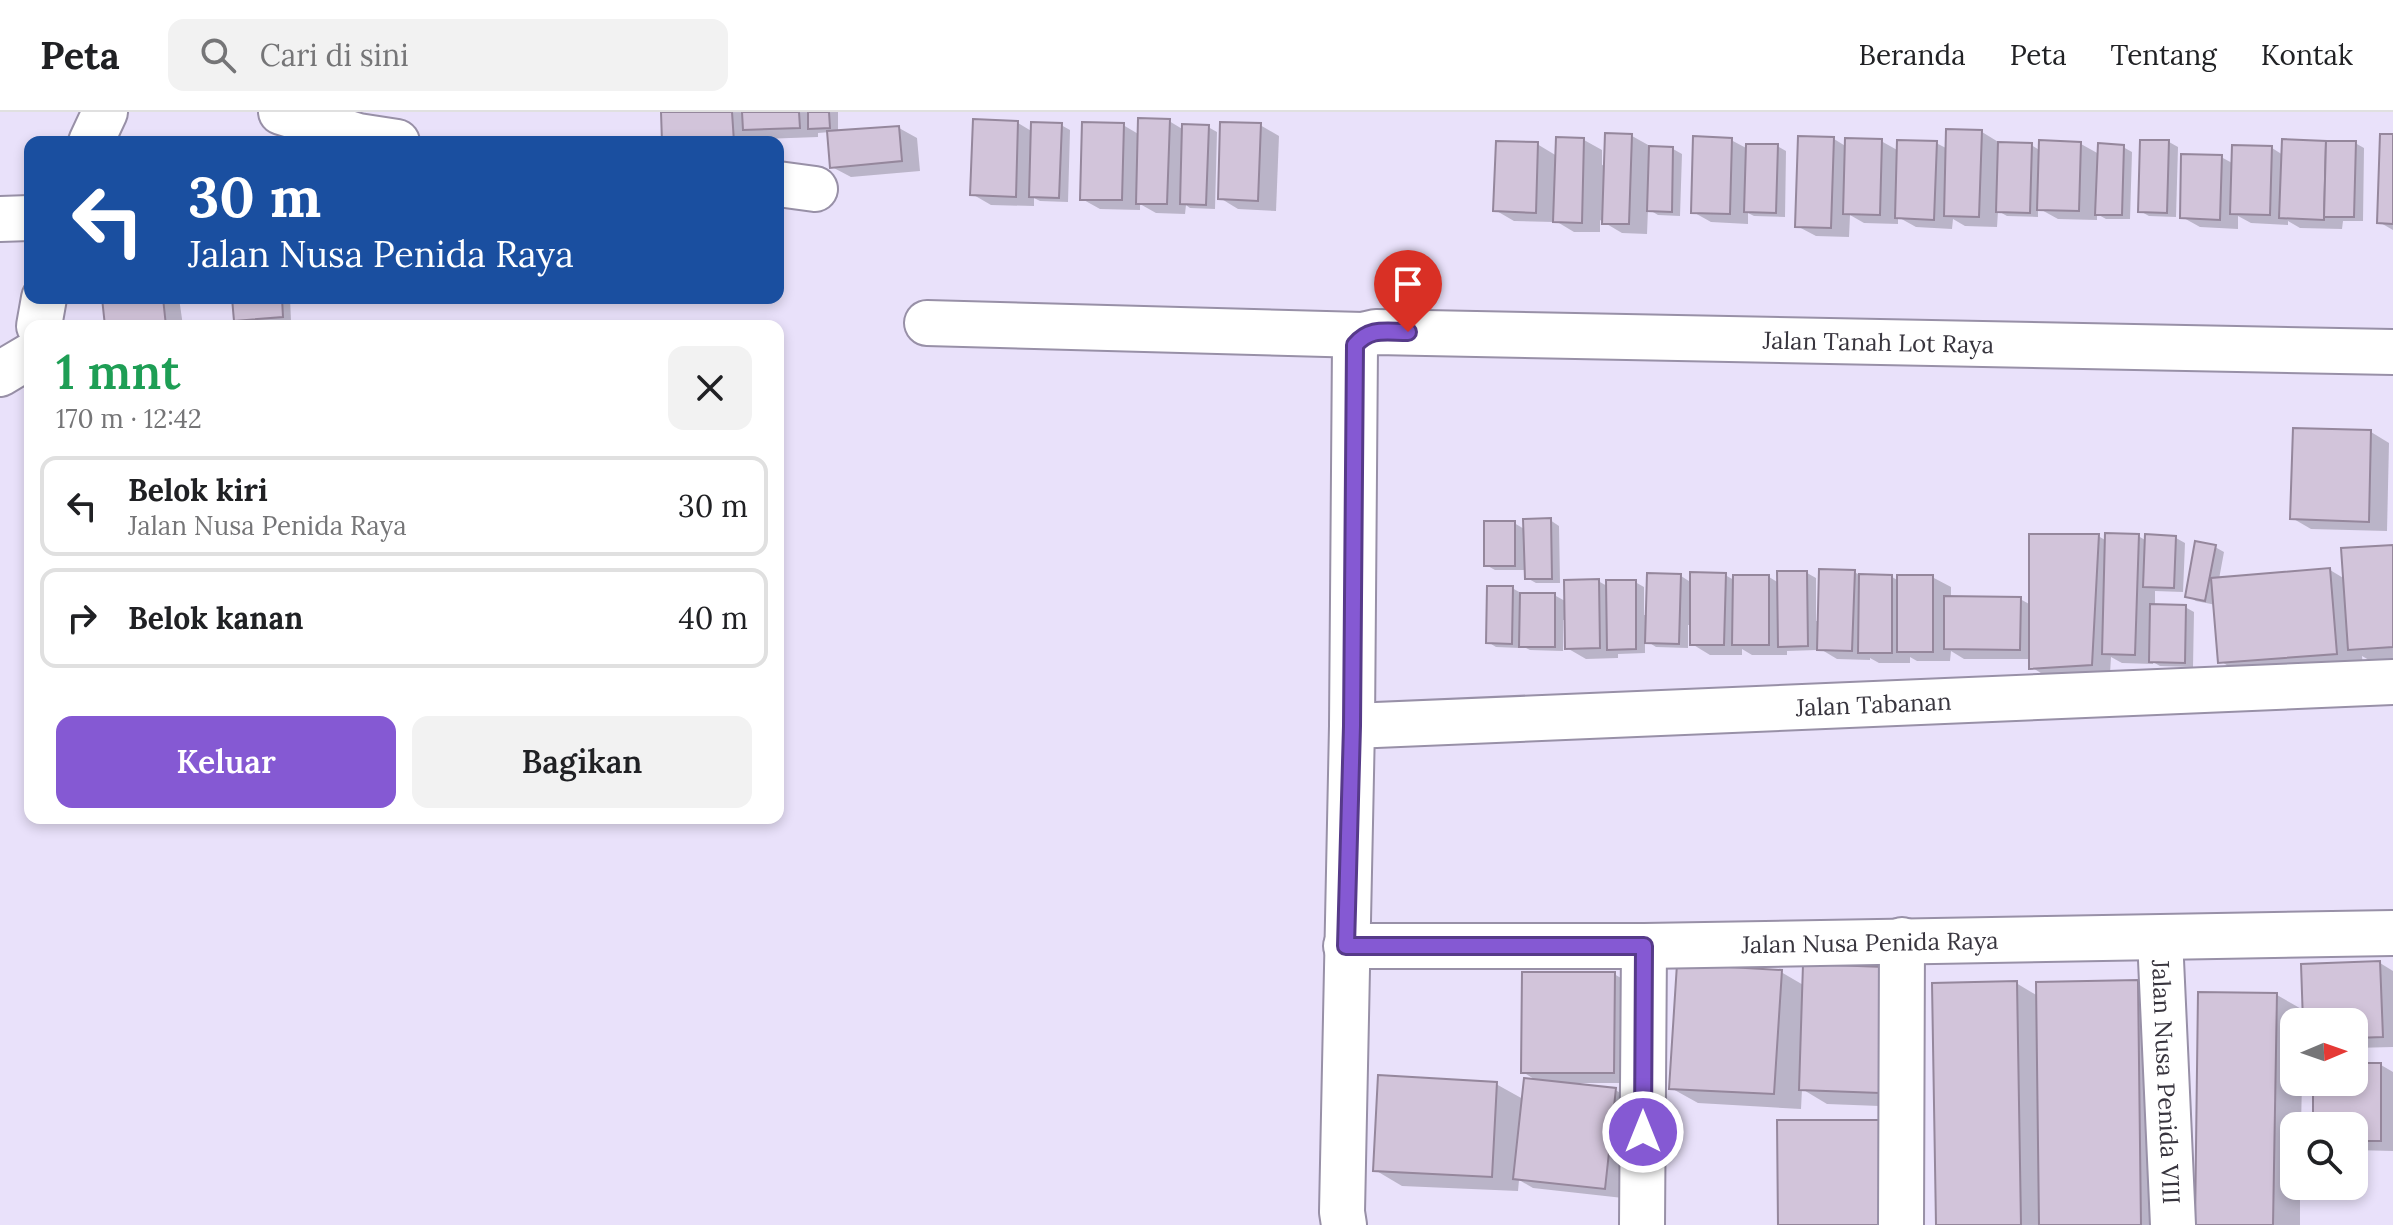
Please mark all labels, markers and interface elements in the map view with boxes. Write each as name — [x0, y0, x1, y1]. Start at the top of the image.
search box — [168, 19, 728, 91]
text: Peta — [40, 31, 120, 79]
icon: search — [196, 33, 240, 77]
text: Cari di sini — [260, 36, 409, 74]
text: Beranda — [1858, 37, 1966, 73]
text: Peta — [2010, 37, 2067, 73]
text: Tentang — [2111, 37, 2217, 73]
text: Kontak — [2261, 37, 2353, 73]
text: 30 m — [188, 161, 321, 232]
icon: left — [56, 168, 160, 272]
text: Jalan Nusa Penida Raya — [188, 231, 574, 277]
pin — [1374, 250, 1442, 332]
icon: arrive — [1386, 262, 1430, 306]
street label: Jalan Tanah Lot Raya — [1761, 324, 1994, 360]
text: 1 mnt — [56, 341, 180, 402]
button: close — [668, 346, 752, 430]
text: 170 m · 12:42 — [56, 402, 202, 435]
text: Belok kiri — [128, 471, 268, 509]
icon: left — [60, 484, 104, 528]
text: 30 m — [678, 487, 748, 525]
text: Jalan Nusa Penida Raya — [128, 509, 407, 542]
icon: right — [60, 596, 104, 640]
text: Belok kanan — [128, 599, 303, 637]
text: 40 m — [678, 599, 748, 637]
street label: Jalan Tabanan — [1794, 685, 1952, 723]
button: Keluar — [56, 716, 396, 808]
button: Bagikan — [412, 716, 752, 808]
street label: Jalan Nusa Penida Raya — [1740, 924, 1999, 960]
street label: Jalan Nusa Penida VIII — [2145, 958, 2188, 1205]
north arrow — [2280, 1008, 2368, 1096]
map controls — [2280, 1008, 2368, 1200]
position arrow — [1601, 1090, 1685, 1174]
button: search — [2280, 1112, 2368, 1200]

